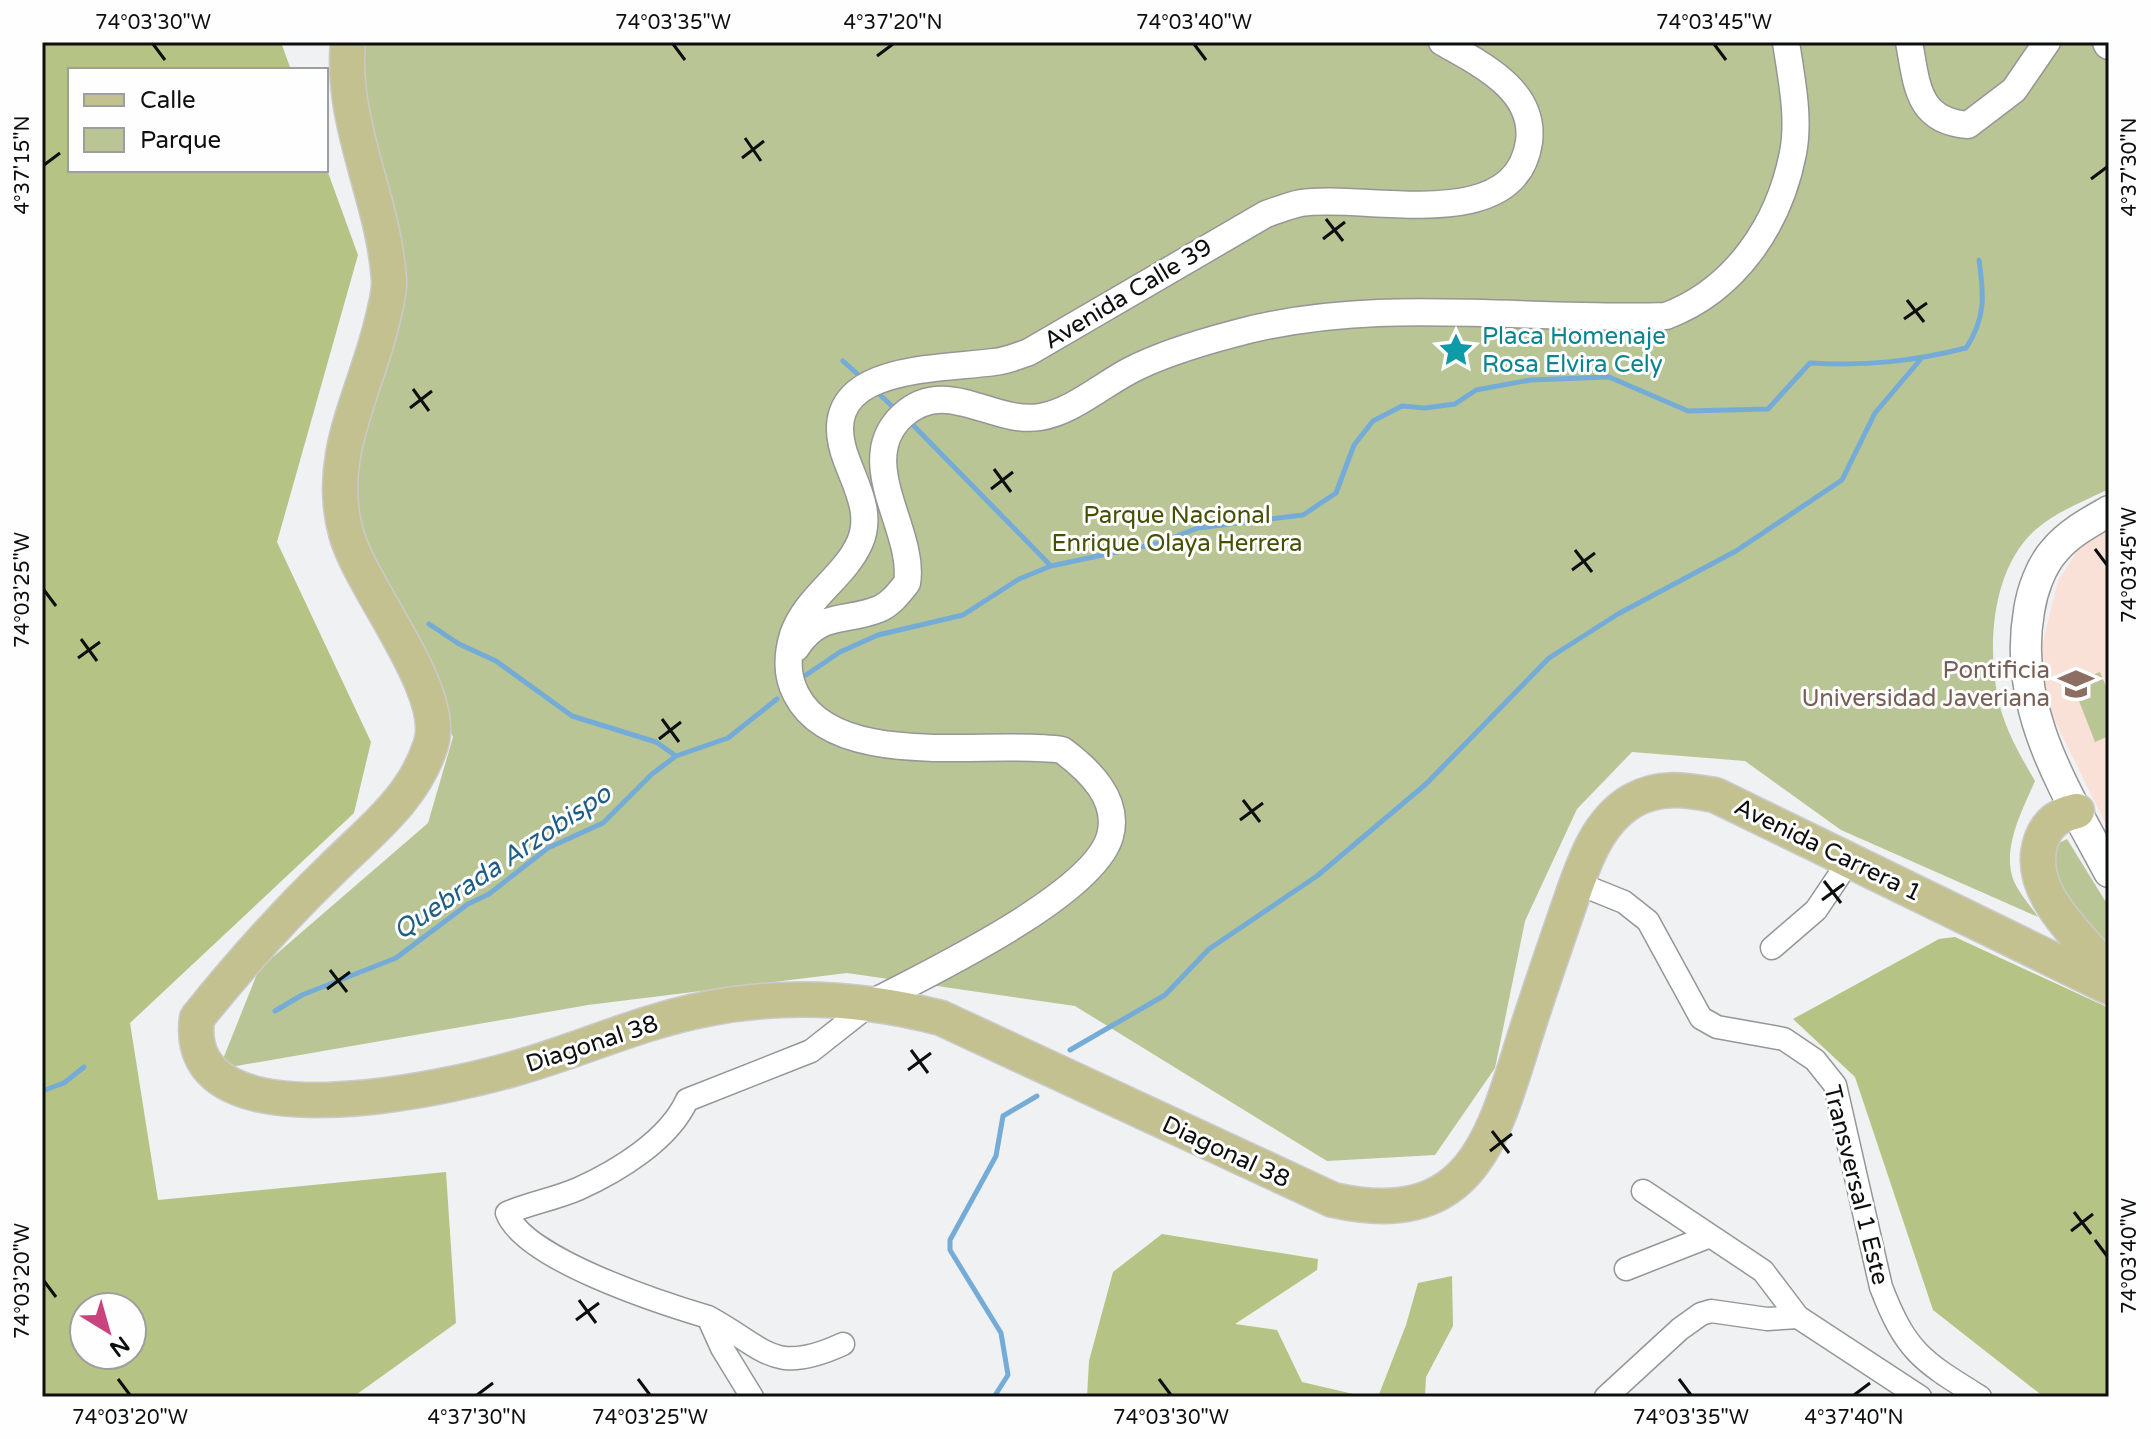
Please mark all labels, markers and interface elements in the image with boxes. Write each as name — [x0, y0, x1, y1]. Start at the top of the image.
text: 74°03'30"W — [95, 11, 211, 35]
text: 74°03'35"W — [615, 11, 731, 35]
text: 4°37'20"N — [843, 11, 943, 35]
text: 74°03'40"W — [1136, 11, 1252, 35]
text: 74°03'45"W — [1656, 11, 1772, 35]
legend — [68, 68, 328, 172]
text: Calle — [140, 86, 196, 115]
text: 4°37'15"N — [11, 115, 35, 215]
text: 4°37'30"N — [2118, 117, 2142, 217]
text: Parque — [140, 126, 221, 155]
street label: Avenida Calle 39 — [1039, 232, 1217, 356]
place label: Placa Homenaje Rosa Elvira Cely — [1482, 322, 1666, 379]
place icon: Placa Homenaje Rosa Elvira Cely — [1437, 331, 1475, 369]
park label: Parque Nacional Enrique Olaya Herrera — [1051, 501, 1303, 558]
text: 74°03'45"W — [2118, 507, 2142, 623]
text: 74°03'25"W — [11, 532, 35, 648]
place label: Pontificia Universidad Javeriana — [1801, 656, 2050, 713]
school or university icon: Pontificia Universidad Javeriana — [2057, 665, 2095, 703]
water label: Quebrada Arzobispo — [387, 777, 618, 946]
street label: Avenida Carrera 1 — [1730, 792, 1926, 908]
street label: Diagonal 38 — [522, 1009, 662, 1079]
street label: Transversal 1 Este — [1817, 1082, 1895, 1288]
street label: Diagonal 38 — [1158, 1110, 1294, 1194]
text: 74°03'40"W — [2118, 1198, 2142, 1314]
text: 74°03'20"W — [11, 1223, 35, 1339]
north arrow — [68, 1291, 148, 1371]
text: N — [105, 1330, 134, 1362]
text: 74°03'20"W — [72, 1406, 188, 1430]
text: 4°37'30"N — [427, 1406, 527, 1430]
text: 74°03'25"W — [592, 1406, 708, 1430]
text: 74°03'30"W — [1113, 1406, 1229, 1430]
text: 74°03'35"W — [1633, 1406, 1749, 1430]
text: 4°37'40"N — [1804, 1406, 1904, 1430]

